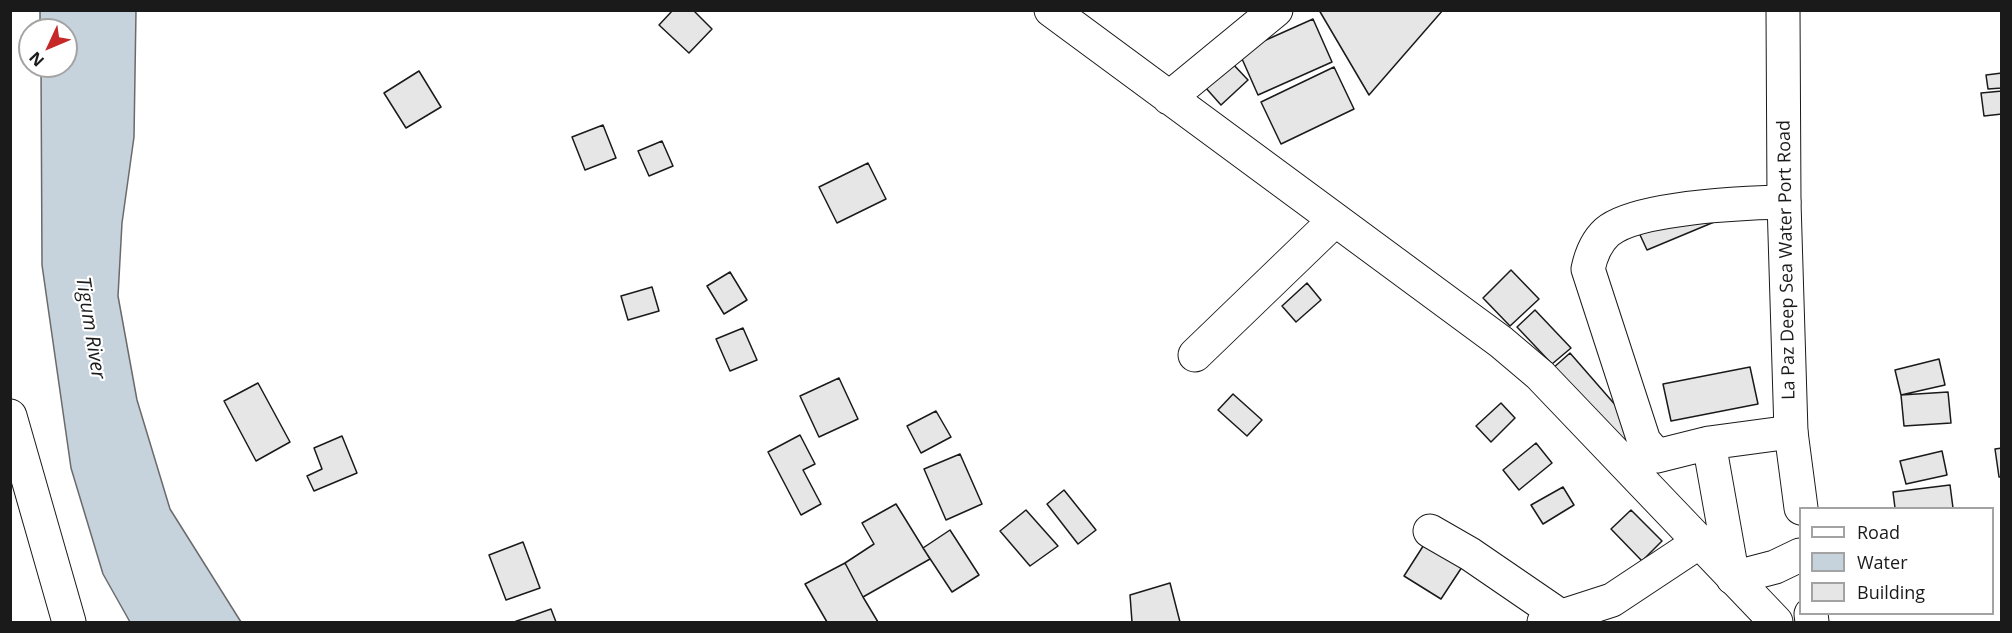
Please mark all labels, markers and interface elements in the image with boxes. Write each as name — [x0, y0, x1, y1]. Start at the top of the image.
north arrow — [18, 18, 78, 78]
text: N — [24, 47, 49, 71]
street label: La Paz Deep Sea Water Port Road — [1774, 120, 1800, 400]
water label: Tigum River — [70, 275, 110, 381]
legend — [1799, 507, 1994, 615]
text: Road — [1857, 520, 1900, 544]
text: Water — [1857, 550, 1908, 574]
text: Building — [1857, 580, 1925, 604]

